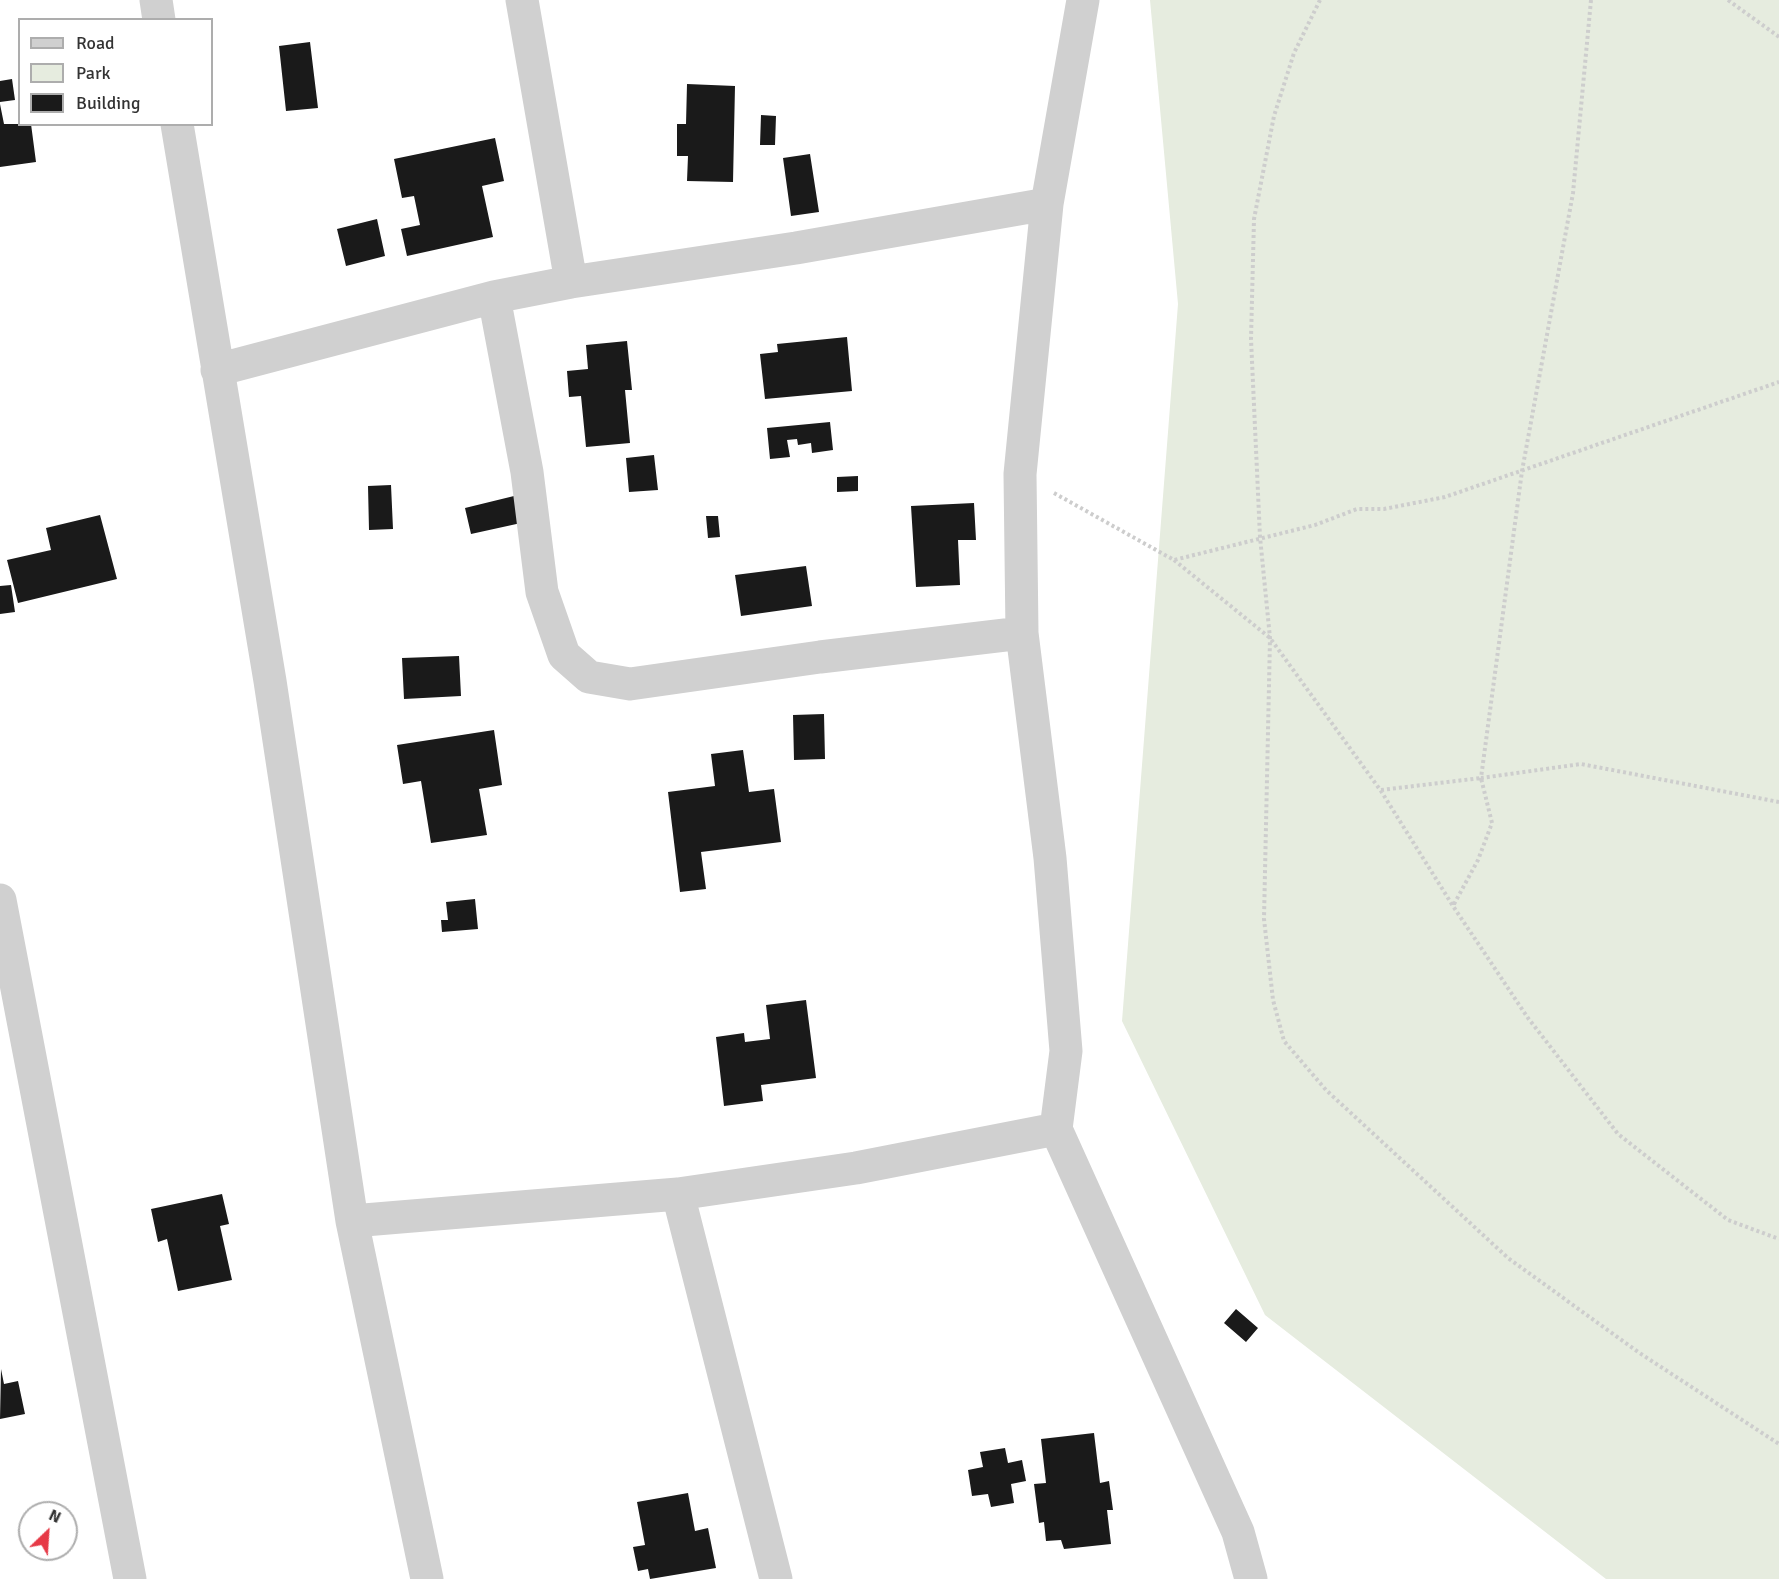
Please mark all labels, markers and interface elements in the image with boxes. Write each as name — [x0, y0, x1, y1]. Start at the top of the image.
legend — [18, 18, 213, 126]
text: Road — [76, 32, 115, 54]
text: Park — [76, 62, 111, 84]
text: Building — [76, 92, 140, 114]
north arrow — [18, 1501, 78, 1561]
text: N — [45, 1505, 64, 1528]

